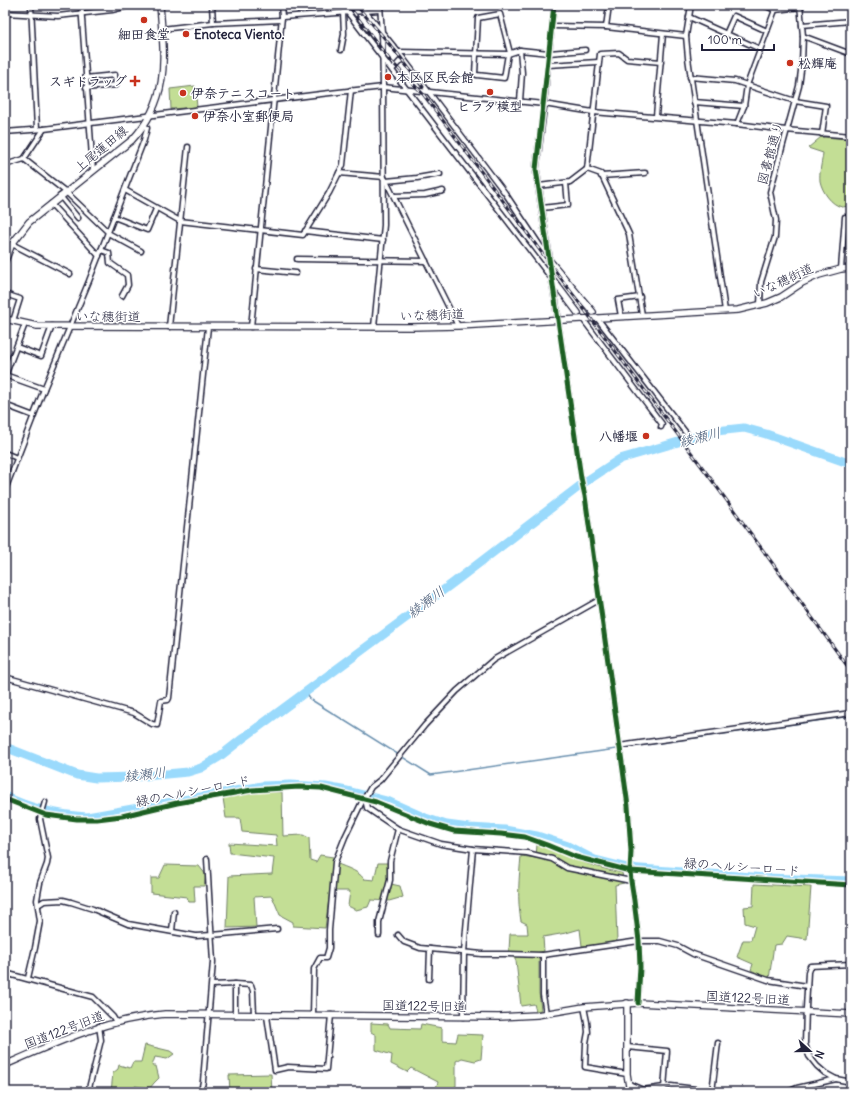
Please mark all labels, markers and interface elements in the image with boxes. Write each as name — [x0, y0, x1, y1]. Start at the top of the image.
marker: 細田食堂 — [139, 15, 149, 25]
place label: 細田食堂 — [118, 26, 170, 43]
place label: Enoteca Viento. — [194, 26, 285, 43]
scale bar — [702, 26, 774, 52]
marker: Enoteca Viento. — [181, 29, 191, 39]
text: 100 m — [708, 32, 742, 47]
place label: 松輝庵 — [798, 55, 837, 72]
marker: 松輝庵 — [785, 58, 795, 68]
place label: 本区区民会館 — [396, 69, 474, 86]
marker: 本区区民会館 — [383, 72, 393, 82]
place label: スギドラッグ — [49, 73, 127, 90]
marker: スギドラッグ — [130, 76, 140, 86]
place label: 伊奈テニスコート — [191, 85, 295, 102]
marker: ヒラタ模型 — [485, 87, 495, 97]
marker: 伊奈テニスコート — [178, 88, 188, 98]
place label: ヒラタ模型 — [457, 98, 523, 115]
place label: 伊奈小室郵便局 — [203, 108, 294, 125]
marker: 伊奈小室郵便局 — [190, 111, 200, 121]
street label: 図書館通り — [753, 119, 787, 187]
street label: 上尾蓮田線 — [71, 121, 132, 176]
street label: いな穂街道 — [750, 260, 816, 302]
street label: いな穂街道 — [399, 305, 465, 325]
street label: いな穂街道 — [75, 308, 141, 325]
water label: 綾瀬川 — [677, 423, 723, 451]
place label: 八幡堰 — [599, 428, 638, 445]
marker: 八幡堰 — [641, 431, 651, 441]
water label: 綾瀬川 — [404, 582, 448, 622]
water label: 綾瀬川 — [123, 763, 167, 785]
street label: 緑のヘルシーロード — [134, 772, 252, 810]
street label: 緑のヘルシーロード — [683, 854, 801, 880]
street label: 国道122号旧道 — [705, 987, 791, 1009]
street label: 国道122号旧道 — [382, 997, 466, 1015]
street label: 国道122号旧道 — [22, 1007, 106, 1053]
north arrow — [790, 1031, 830, 1071]
text: N — [811, 1049, 827, 1061]

